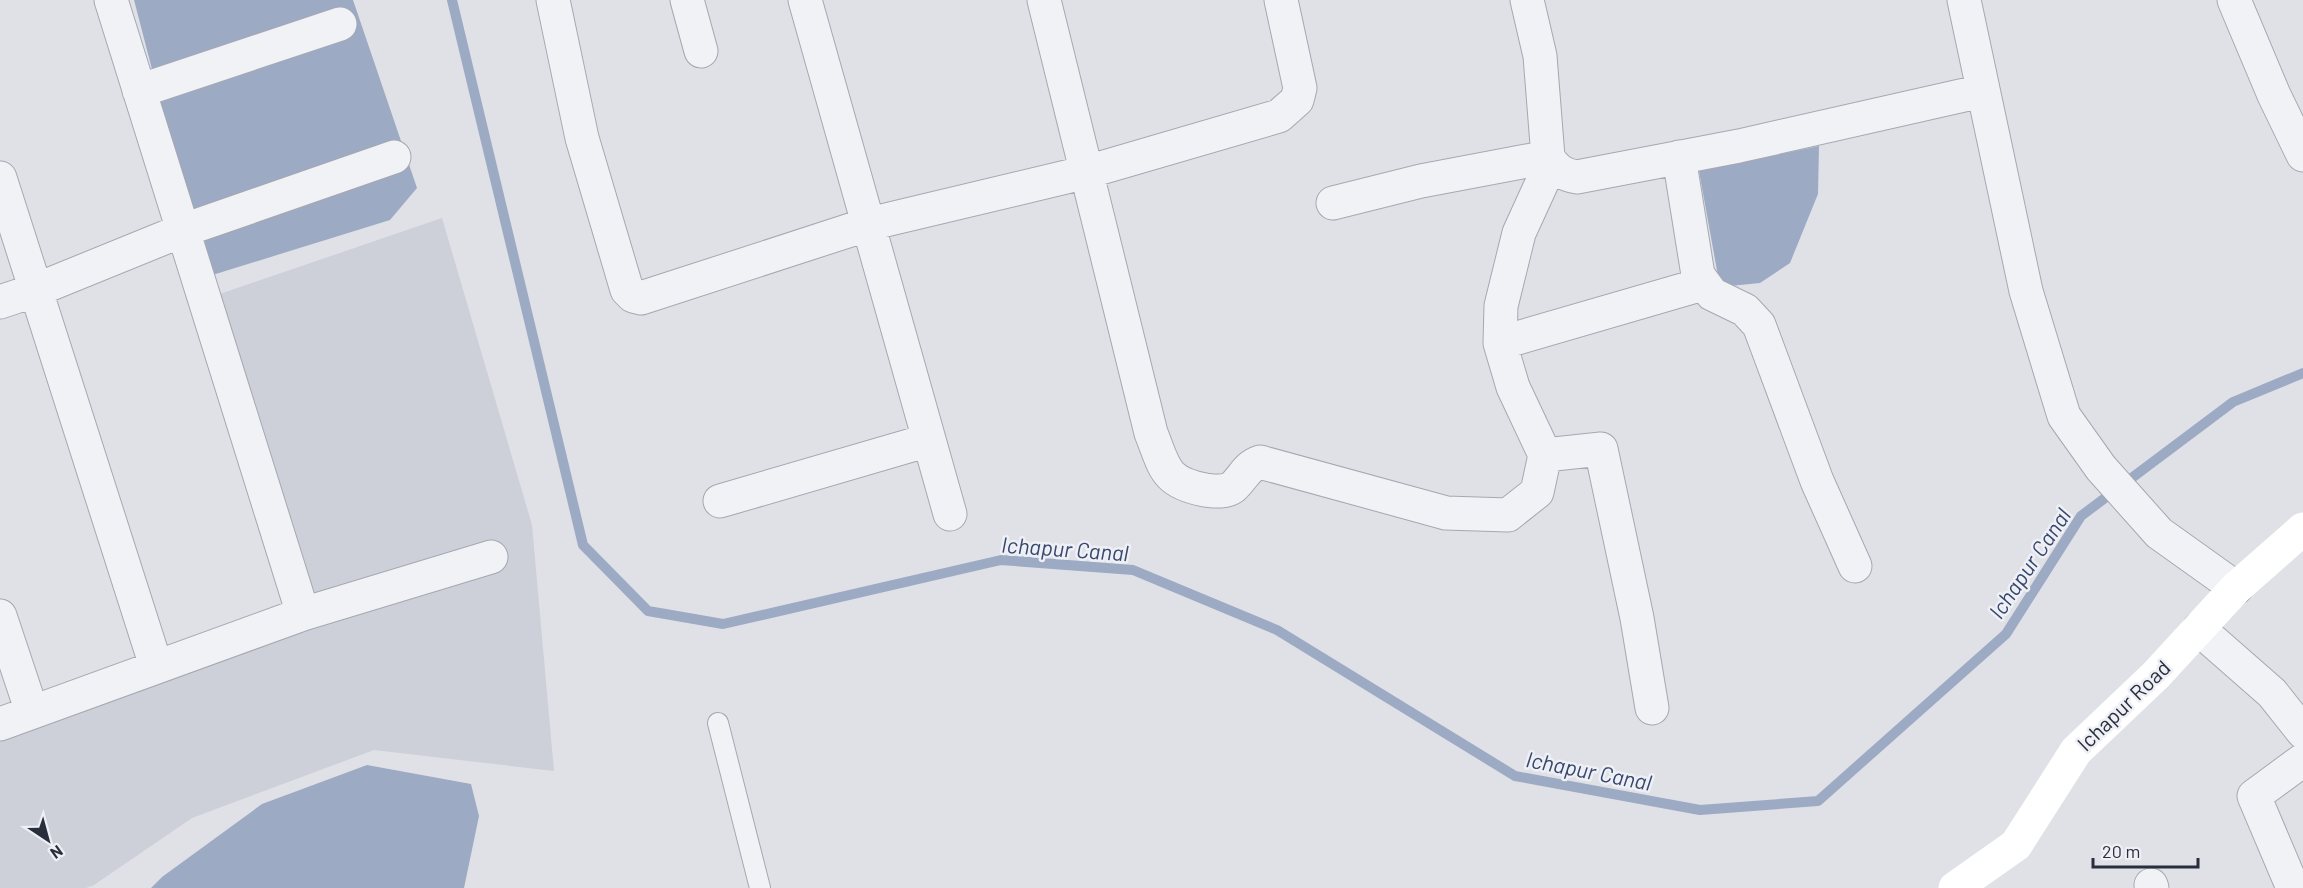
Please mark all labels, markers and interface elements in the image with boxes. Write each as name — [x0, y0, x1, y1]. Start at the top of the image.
water label: Ichapur Canal — [1983, 503, 2075, 623]
water label: Ichapur Canal — [1001, 531, 1130, 565]
street label: Ichapur Road — [2071, 654, 2175, 756]
water label: Ichapur Canal — [1524, 745, 1654, 795]
north arrow — [18, 810, 78, 870]
scale bar — [2093, 831, 2198, 869]
text: 20 m — [2102, 840, 2140, 862]
text: N — [47, 842, 67, 863]

